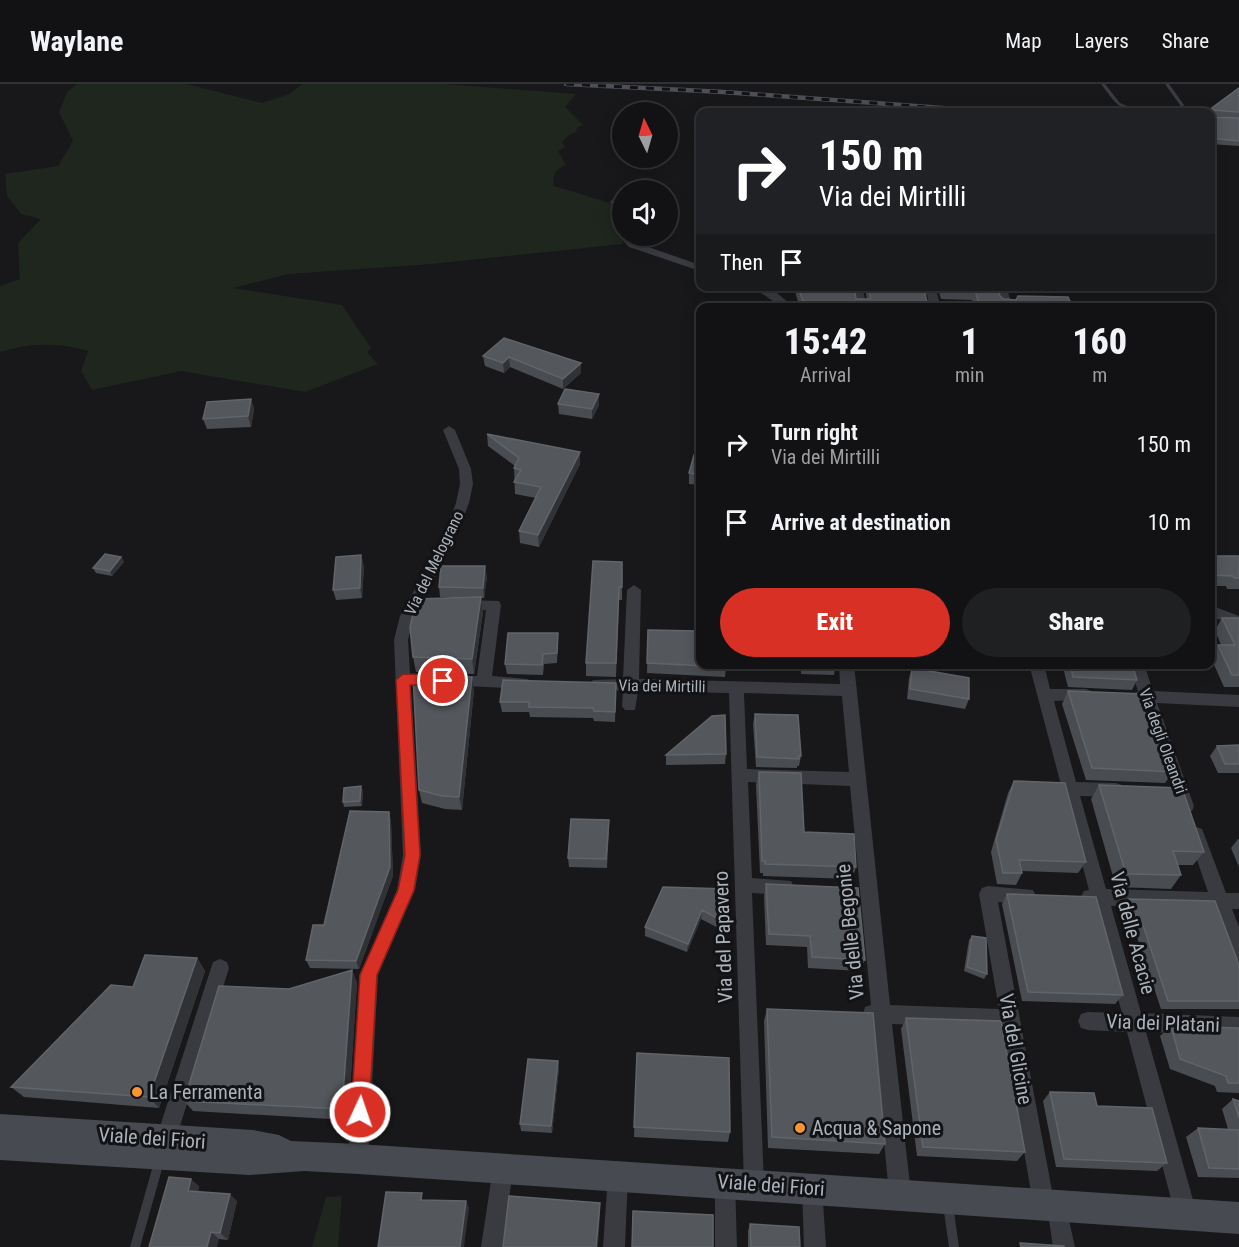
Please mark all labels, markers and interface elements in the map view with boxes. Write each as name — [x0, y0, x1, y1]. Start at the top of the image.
text: Waylane — [30, 25, 123, 58]
text: Map — [1005, 29, 1042, 53]
text: Layers — [1075, 29, 1129, 53]
text: Share — [1162, 29, 1209, 53]
north arrow — [612, 102, 678, 168]
map controls — [612, 102, 678, 246]
text: 150 m — [819, 131, 924, 180]
icon: right — [720, 132, 798, 210]
button: sound — [612, 180, 678, 246]
text: Via dei Mirtilli — [819, 181, 966, 213]
icon: arrive — [775, 246, 808, 279]
text: Then — [720, 250, 763, 275]
text: 15:42 — [784, 321, 867, 363]
text: 1 — [961, 321, 979, 363]
text: 160 — [1072, 321, 1127, 363]
text: Arrival — [800, 363, 851, 387]
text: min — [955, 363, 984, 387]
text: m — [1092, 363, 1107, 387]
text: Turn right — [771, 420, 858, 445]
icon: right — [720, 428, 753, 461]
text: 150 m — [1137, 432, 1191, 457]
text: Via dei Mirtilli — [771, 445, 880, 469]
icon: arrive — [720, 506, 753, 539]
street label: Via del Melograno — [400, 508, 468, 618]
text: Arrive at destination — [771, 510, 951, 535]
text: 10 m — [1148, 510, 1191, 535]
button: Exit — [720, 588, 950, 657]
button: Share — [962, 588, 1191, 657]
pin — [417, 655, 468, 706]
icon: arrive — [426, 664, 459, 697]
street label: Via dei Mirtilli — [618, 676, 706, 696]
street label: Via degli Oleandri — [1135, 686, 1191, 796]
street label: Via delle Begonie — [831, 863, 869, 1001]
street label: Via delle Acacie — [1105, 869, 1161, 997]
street label: Via del Papavero — [709, 871, 737, 1003]
street label: Via del Glicine — [994, 992, 1038, 1106]
street label: Via dei Platani — [1106, 1009, 1220, 1037]
place label: La Ferramenta — [149, 1080, 262, 1104]
position arrow — [328, 1080, 392, 1144]
marker: La Ferramenta — [130, 1085, 144, 1099]
place label: Acqua & Sapone — [812, 1116, 941, 1140]
marker: Acqua & Sapone — [793, 1121, 807, 1135]
street label: Viale dei Fiori — [98, 1122, 206, 1154]
street label: Viale dei Fiori — [717, 1169, 825, 1201]

